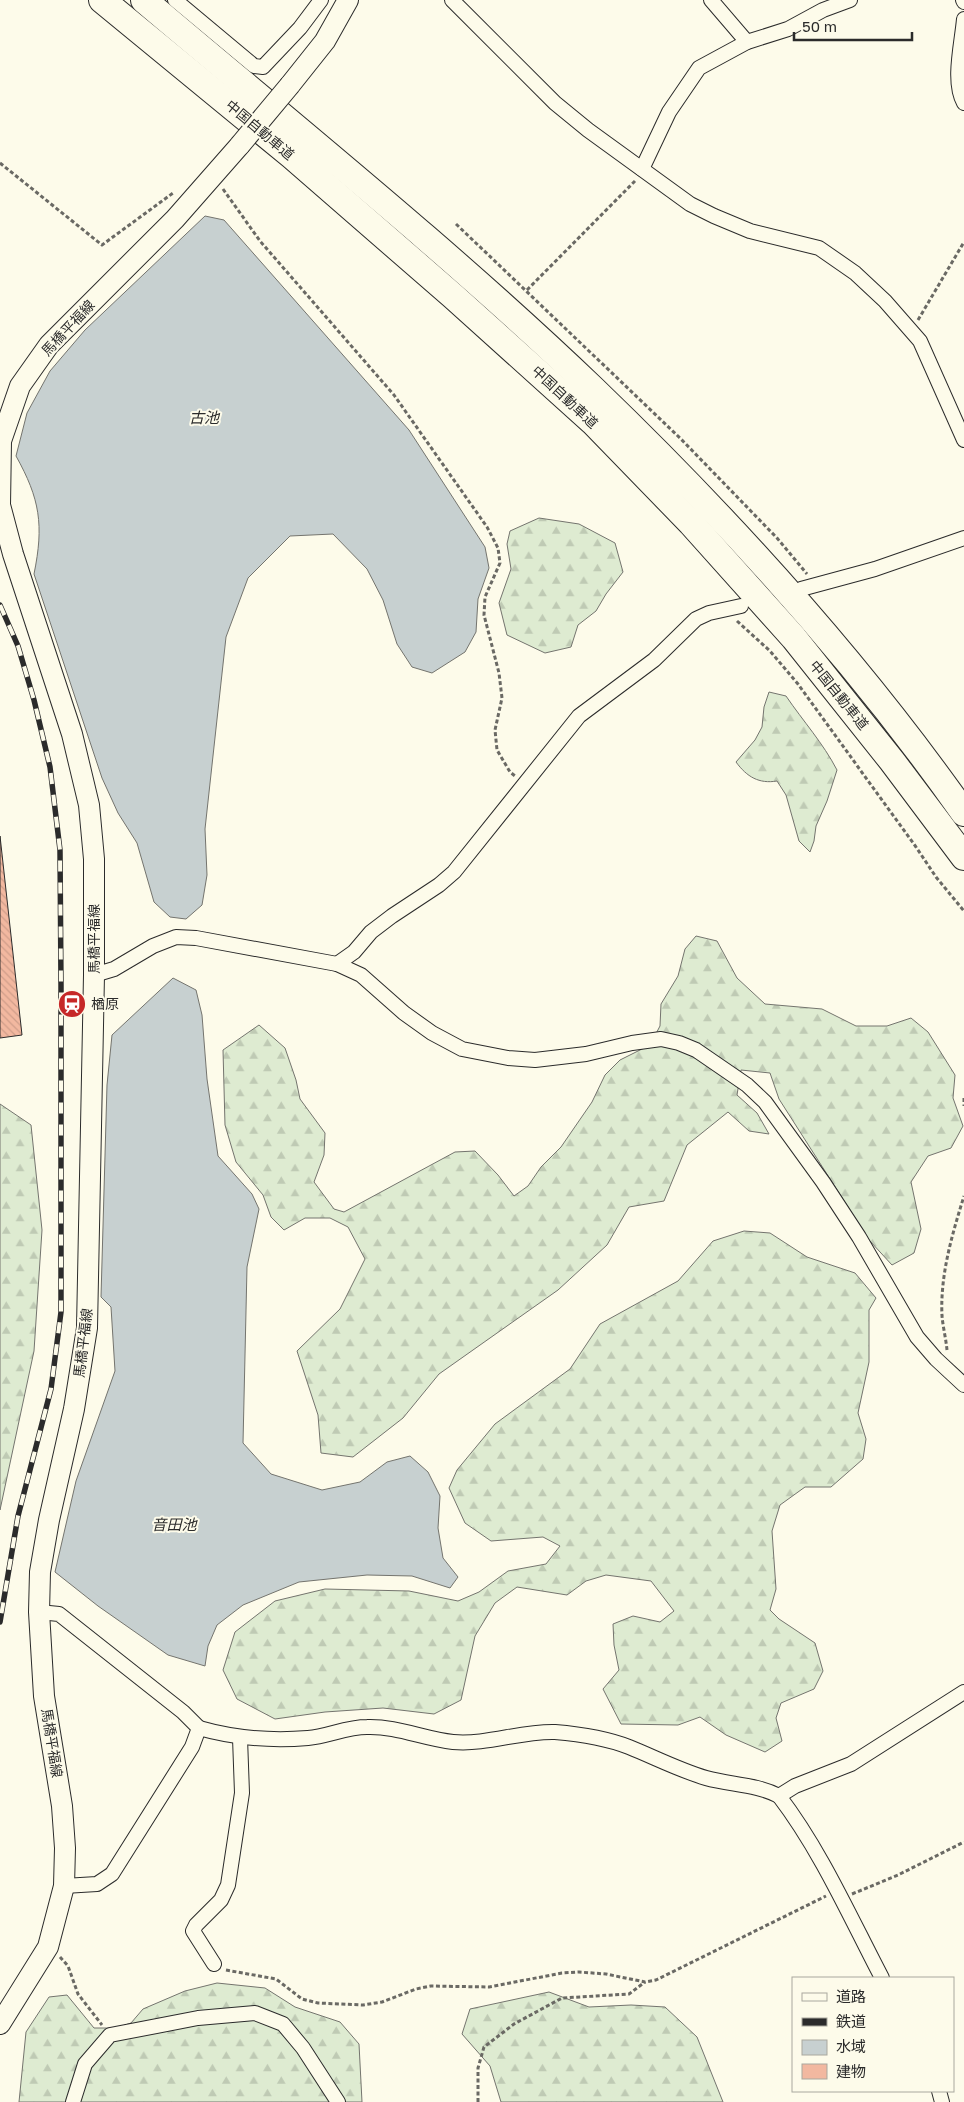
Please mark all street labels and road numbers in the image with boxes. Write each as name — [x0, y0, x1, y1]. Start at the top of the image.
street label: 中国自動車道 — [223, 96, 298, 163]
street label: 馬橋平福線 — [38, 296, 98, 359]
street label: 中国自動車道 — [529, 362, 602, 431]
street label: 中国自動車道 — [806, 657, 872, 733]
street label: 馬橋平福線 — [85, 904, 102, 974]
street label: 馬橋平福線 — [70, 1307, 95, 1379]
street label: 馬橋平福線 — [39, 1707, 66, 1779]

